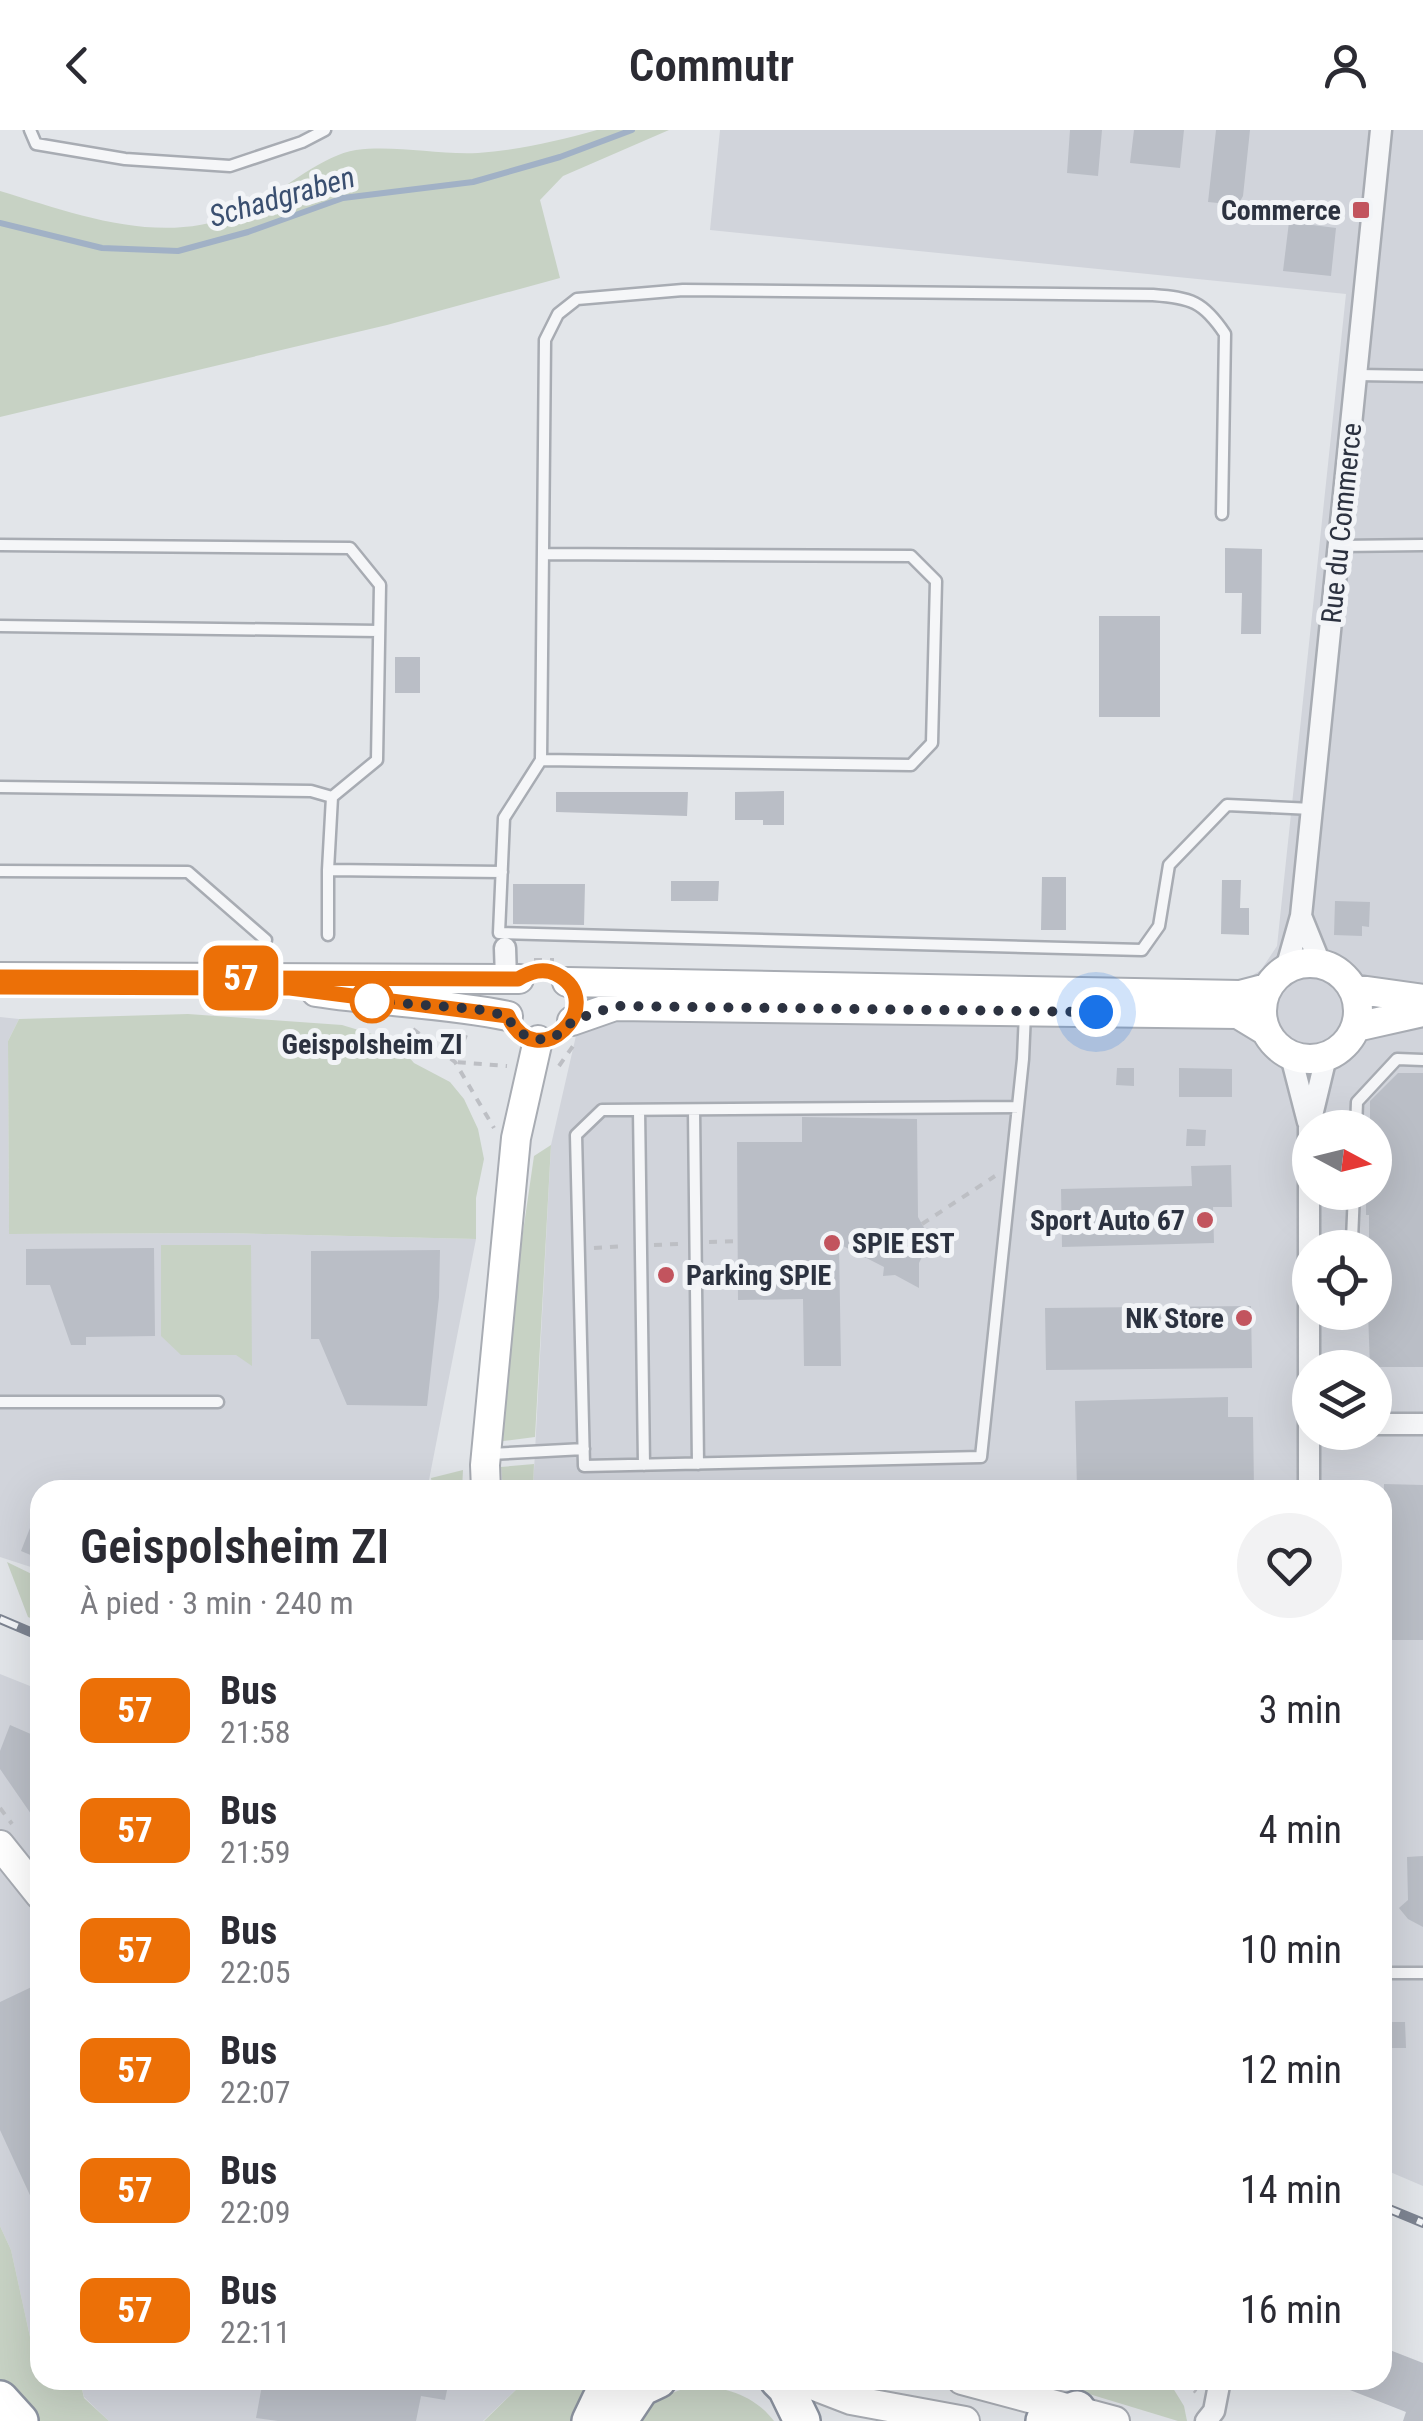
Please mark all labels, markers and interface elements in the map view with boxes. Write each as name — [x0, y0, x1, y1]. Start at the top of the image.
icon: back — [50, 38, 105, 93]
icon: person — [1318, 38, 1373, 93]
text: Commutr — [629, 39, 794, 92]
water label: Schadgraben — [205, 159, 359, 234]
place label: Commerce — [1221, 194, 1341, 227]
marker: Commerce — [1350, 199, 1372, 221]
street label: Rue du Commerce — [1315, 421, 1368, 625]
line badge: 57 — [196, 946, 286, 1010]
text: 57 — [223, 958, 259, 999]
marker: Geispolsheim ZI — [351, 980, 393, 1022]
your location — [1071, 987, 1121, 1037]
place label: Geispolsheim ZI — [282, 1028, 463, 1061]
north arrow — [1292, 1110, 1392, 1210]
map controls — [1292, 1110, 1392, 1450]
place label: Sport Auto 67 — [1030, 1204, 1185, 1237]
marker: Sport Auto 67 — [1194, 1209, 1216, 1231]
place label: SPIE EST — [852, 1227, 955, 1260]
button: locate — [1292, 1230, 1392, 1330]
marker: SPIE EST — [821, 1232, 843, 1254]
place label: Parking SPIE — [686, 1259, 832, 1292]
marker: Parking SPIE — [655, 1264, 677, 1286]
place label: NK Store — [1125, 1302, 1224, 1335]
marker: NK Store — [1233, 1307, 1255, 1329]
button: layers — [1292, 1350, 1392, 1450]
button: heart — [1237, 1513, 1342, 1618]
text: Geispolsheim ZI — [80, 1518, 389, 1575]
text: À pied · 3 min · 240 m — [80, 1584, 354, 1622]
text: Bus — [220, 1669, 277, 1713]
text: 3 min — [1259, 1688, 1342, 1732]
text: 57 — [117, 1690, 153, 1731]
text: 21:58 — [220, 1713, 291, 1751]
text: Bus — [220, 1789, 277, 1833]
text: 4 min — [1259, 1808, 1342, 1852]
text: 57 — [117, 1810, 153, 1851]
text: 21:59 — [220, 1833, 291, 1871]
text: Bus — [220, 1909, 277, 1953]
text: 10 min — [1240, 1928, 1342, 1972]
text: 57 — [117, 1930, 153, 1971]
text: 22:05 — [220, 1953, 291, 1991]
text: Bus — [220, 2029, 277, 2073]
text: 12 min — [1240, 2048, 1342, 2092]
text: 57 — [117, 2050, 153, 2091]
text: 22:07 — [220, 2073, 291, 2111]
text: Bus — [220, 2149, 277, 2193]
text: 14 min — [1240, 2168, 1342, 2212]
text: 57 — [117, 2170, 153, 2211]
text: 22:09 — [220, 2193, 291, 2231]
text: Bus — [220, 2269, 277, 2313]
text: 16 min — [1240, 2288, 1342, 2332]
text: 57 — [117, 2290, 153, 2331]
text: 22:11 — [220, 2313, 291, 2351]

